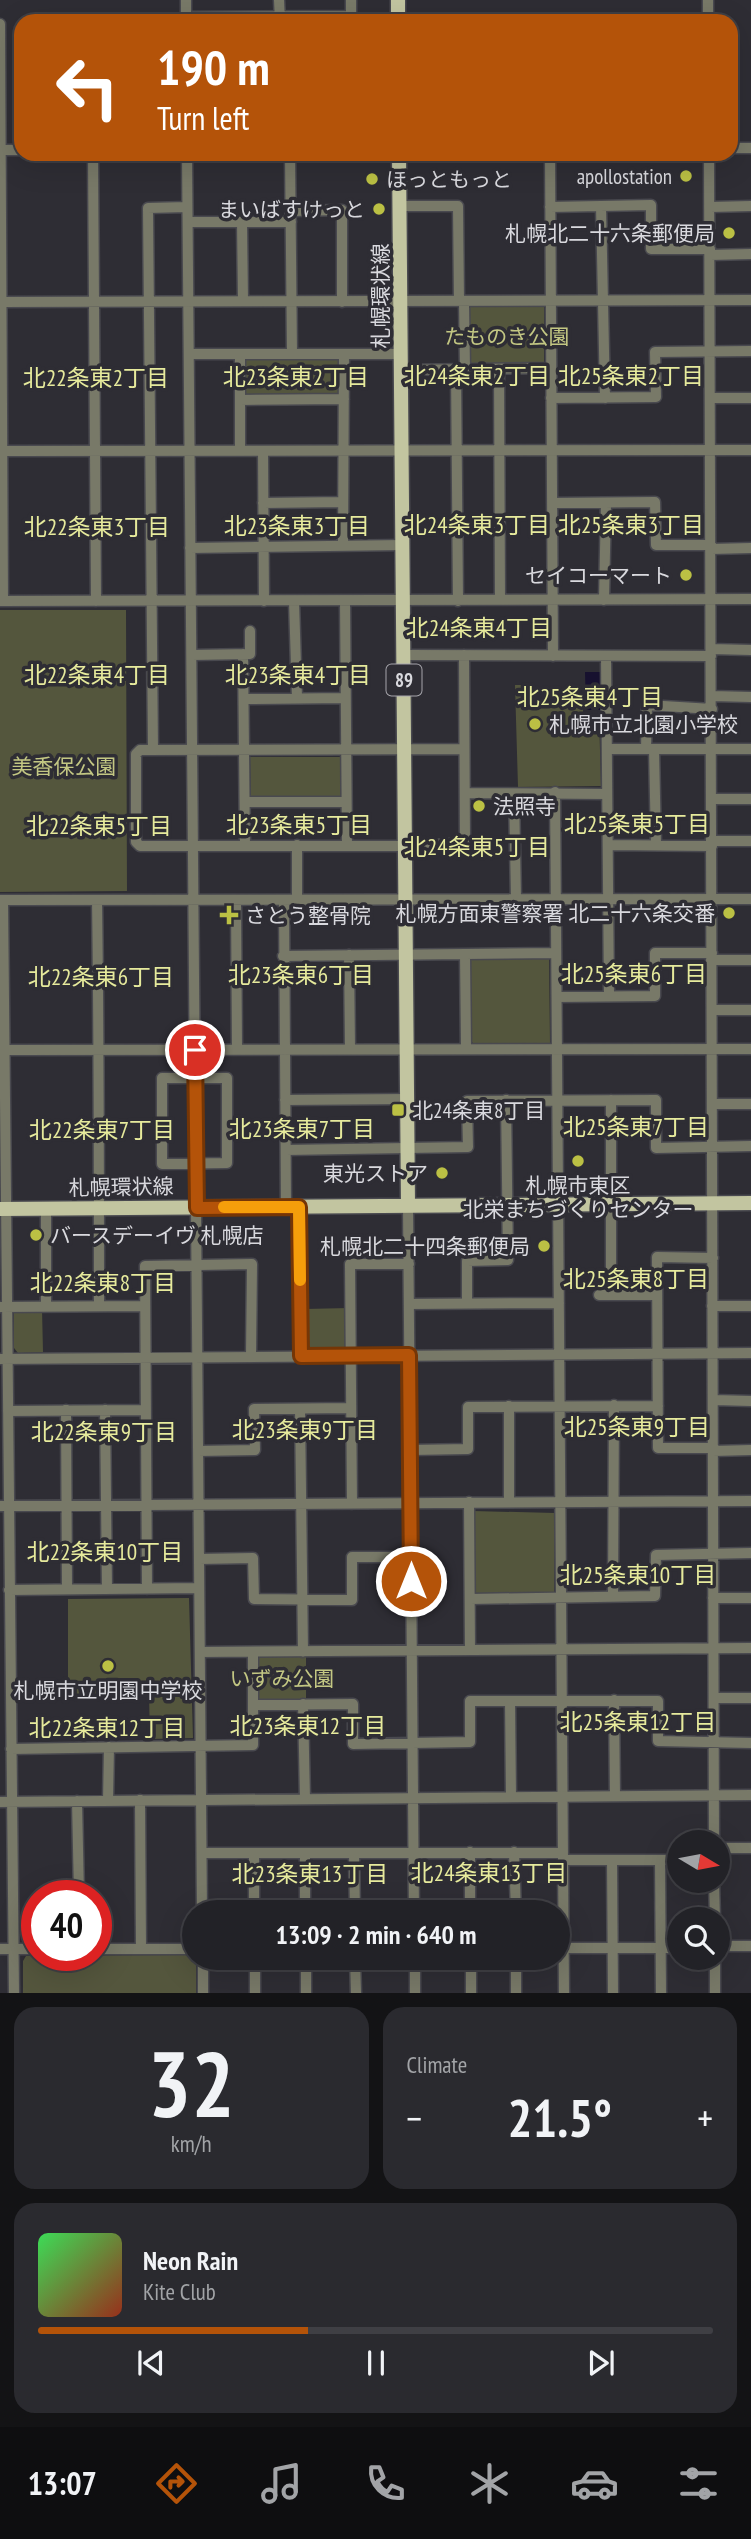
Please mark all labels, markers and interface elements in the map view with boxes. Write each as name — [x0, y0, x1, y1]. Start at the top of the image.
text: 190 m — [157, 35, 270, 99]
icon: left — [42, 42, 133, 133]
text: Turn left — [157, 97, 249, 139]
place label: apollostation — [577, 163, 672, 190]
place label: ほっともっと — [386, 166, 512, 193]
marker: apollostation — [678, 168, 694, 184]
marker: ほっともっと — [364, 171, 380, 187]
place label: まいばすけっと — [218, 196, 365, 223]
marker: まいばすけっと — [371, 201, 387, 217]
place label: 札幌北二十六条郵便局 — [505, 220, 715, 247]
marker: 札幌北二十六条郵便局 — [721, 225, 737, 241]
street label: 札幌環状線 — [367, 244, 394, 349]
park label: たものき公園 — [444, 323, 570, 350]
district label: 北24条東2丁目 — [404, 361, 550, 390]
district label: 北25条東2丁目 — [558, 361, 704, 390]
district label: 北23条東2丁目 — [223, 362, 369, 391]
district label: 北22条東2丁目 — [23, 363, 169, 392]
district label: 北24条東3丁目 — [404, 510, 550, 539]
district label: 北25条東3丁目 — [558, 510, 704, 539]
district label: 北23条東3丁目 — [224, 511, 370, 540]
district label: 北22条東3丁目 — [24, 512, 170, 541]
place label: セイコーマート — [525, 562, 672, 589]
marker: セイコーマート — [678, 567, 694, 583]
district label: 北24条東4丁目 — [406, 613, 552, 642]
district label: 北22条東4丁目 — [24, 660, 170, 689]
district label: 北23条東4丁目 — [225, 660, 371, 689]
road number: 89 — [386, 664, 422, 695]
district label: 北25条東4丁目 — [517, 682, 663, 711]
place label: 札幌市立北園小学校 — [549, 711, 738, 738]
marker: 札幌市立北園小学校 — [527, 716, 543, 732]
park label: 美香保公園 — [12, 753, 117, 780]
place label: 法照寺 — [493, 793, 556, 820]
marker: 法照寺 — [471, 798, 487, 814]
district label: 北25条東5丁目 — [564, 809, 710, 838]
district label: 北23条東5丁目 — [226, 810, 372, 839]
district label: 北22条東5丁目 — [26, 811, 172, 840]
district label: 北24条東5丁目 — [404, 832, 550, 861]
place label: 札幌方面東警察署 北二十六条交番 — [396, 900, 715, 927]
place label: さとう整骨院 — [245, 902, 371, 929]
marker: さとう整骨院 — [219, 905, 239, 925]
marker: 札幌方面東警察署 北二十六条交番 — [721, 905, 737, 921]
district label: 北25条東6丁目 — [561, 959, 707, 988]
district label: 北23条東6丁目 — [228, 960, 374, 989]
district label: 北22条東6丁目 — [28, 962, 174, 991]
pin — [165, 1020, 225, 1080]
icon: arrive — [176, 1031, 214, 1069]
place label: 北24条東8丁目 — [412, 1097, 545, 1124]
marker: 北24条東8丁目 — [390, 1102, 406, 1118]
district label: 北25条東7丁目 — [563, 1112, 709, 1141]
district label: 北23条東7丁目 — [229, 1114, 375, 1143]
district label: 北22条東7丁目 — [29, 1115, 175, 1144]
marker: 札幌市東区 北栄まちづくりセンター — [570, 1153, 586, 1169]
place label: 東光ストア — [323, 1160, 428, 1187]
marker: 東光ストア — [434, 1165, 450, 1181]
place label: 札幌市東区 北栄まちづくりセンター — [463, 1172, 694, 1223]
street label: 札幌環状線 — [68, 1173, 174, 1201]
place label: バースデーイヴ 札幌店 — [50, 1222, 263, 1249]
marker: バースデーイヴ 札幌店 — [28, 1227, 44, 1243]
place label: 札幌北二十四条郵便局 — [320, 1233, 530, 1260]
marker: 札幌北二十四条郵便局 — [536, 1238, 552, 1254]
district label: 北25条東8丁目 — [563, 1264, 709, 1293]
district label: 北22条東8丁目 — [30, 1268, 176, 1297]
district label: 北25条東9丁目 — [564, 1412, 710, 1441]
district label: 北23条東9丁目 — [232, 1415, 378, 1444]
district label: 北22条東9丁目 — [31, 1417, 177, 1446]
district label: 北22条東10丁目 — [27, 1537, 183, 1566]
position arrow — [374, 1544, 448, 1618]
district label: 北25条東10丁目 — [560, 1560, 716, 1589]
marker: 札幌市立明園中学校 — [100, 1658, 116, 1674]
park label: いずみ公園 — [230, 1665, 335, 1692]
place label: 札幌市立明園中学校 — [14, 1677, 203, 1704]
district label: 北25条東12丁目 — [560, 1707, 716, 1736]
district label: 北23条東12丁目 — [230, 1711, 386, 1740]
district label: 北22条東12丁目 — [29, 1713, 185, 1742]
north arrow — [667, 1830, 730, 1894]
map controls — [667, 1830, 730, 1970]
district label: 北24条東13丁目 — [411, 1858, 567, 1887]
district label: 北23条東13丁目 — [232, 1859, 388, 1888]
speed limit sign: 40 — [21, 1880, 112, 1971]
button: search — [667, 1907, 730, 1970]
text: 13:09 · 2 min · 640 m — [276, 1918, 476, 1951]
text: 32 — [148, 2024, 235, 2142]
text: Climate — [407, 2050, 467, 2079]
text: 21.5° — [507, 2084, 612, 2151]
text: − — [407, 2093, 422, 2142]
text: + — [697, 2093, 713, 2142]
text: km/h — [171, 2129, 212, 2158]
text: Neon Rain — [143, 2244, 238, 2277]
text: Kite Club — [143, 2277, 216, 2306]
icon: previous — [132, 2344, 170, 2382]
icon: pause — [357, 2344, 395, 2382]
icon: next — [582, 2344, 620, 2382]
icon: directions — [152, 2459, 201, 2508]
icon: music — [257, 2459, 306, 2508]
icon: phone — [361, 2459, 410, 2508]
icon: climate — [465, 2459, 514, 2508]
icon: car — [570, 2459, 619, 2508]
icon: filters — [674, 2459, 723, 2508]
text: 13:07 — [28, 2462, 97, 2504]

